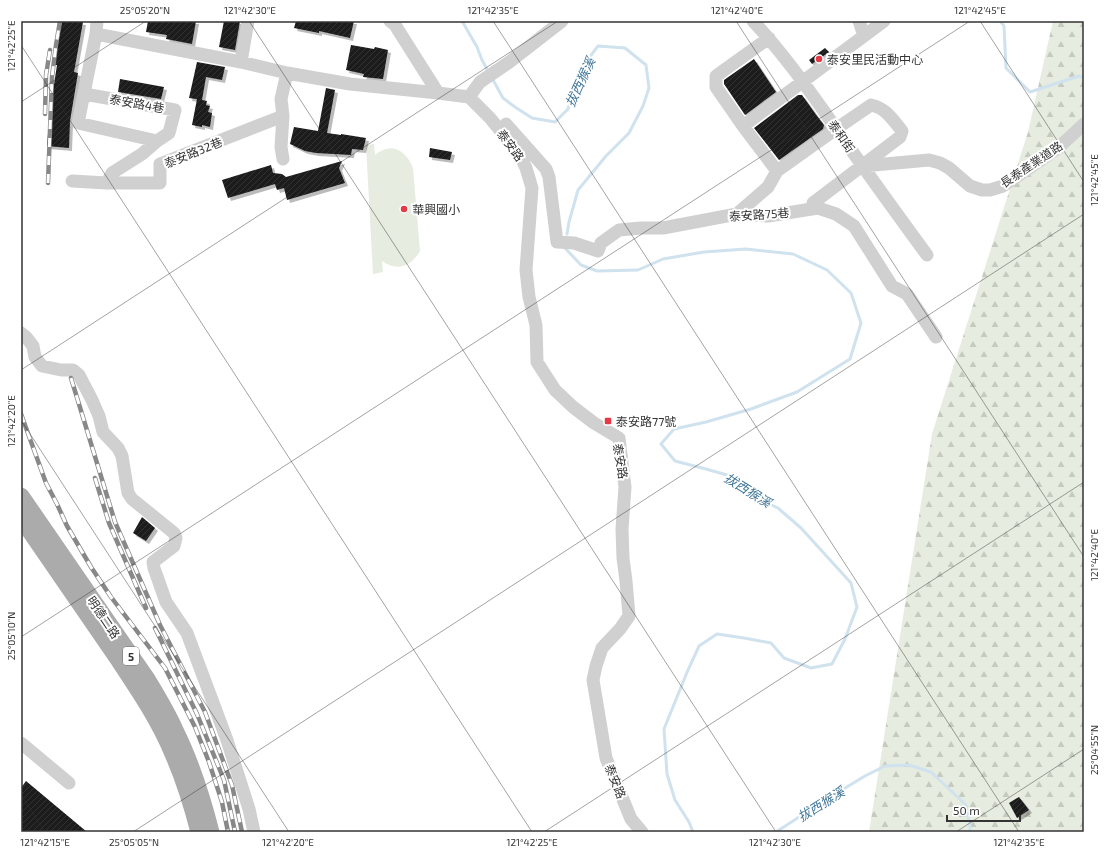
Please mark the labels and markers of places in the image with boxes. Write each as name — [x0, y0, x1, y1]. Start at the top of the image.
place label: 泰安里民活動中心 — [827, 52, 923, 66]
marker: 泰安里民活動中心 — [814, 54, 824, 64]
place label: 華興國小 — [412, 202, 460, 216]
marker: 華興國小 — [399, 204, 409, 214]
place label: 泰安路77號 — [616, 414, 676, 428]
marker: 泰安路77號 — [603, 416, 613, 426]

